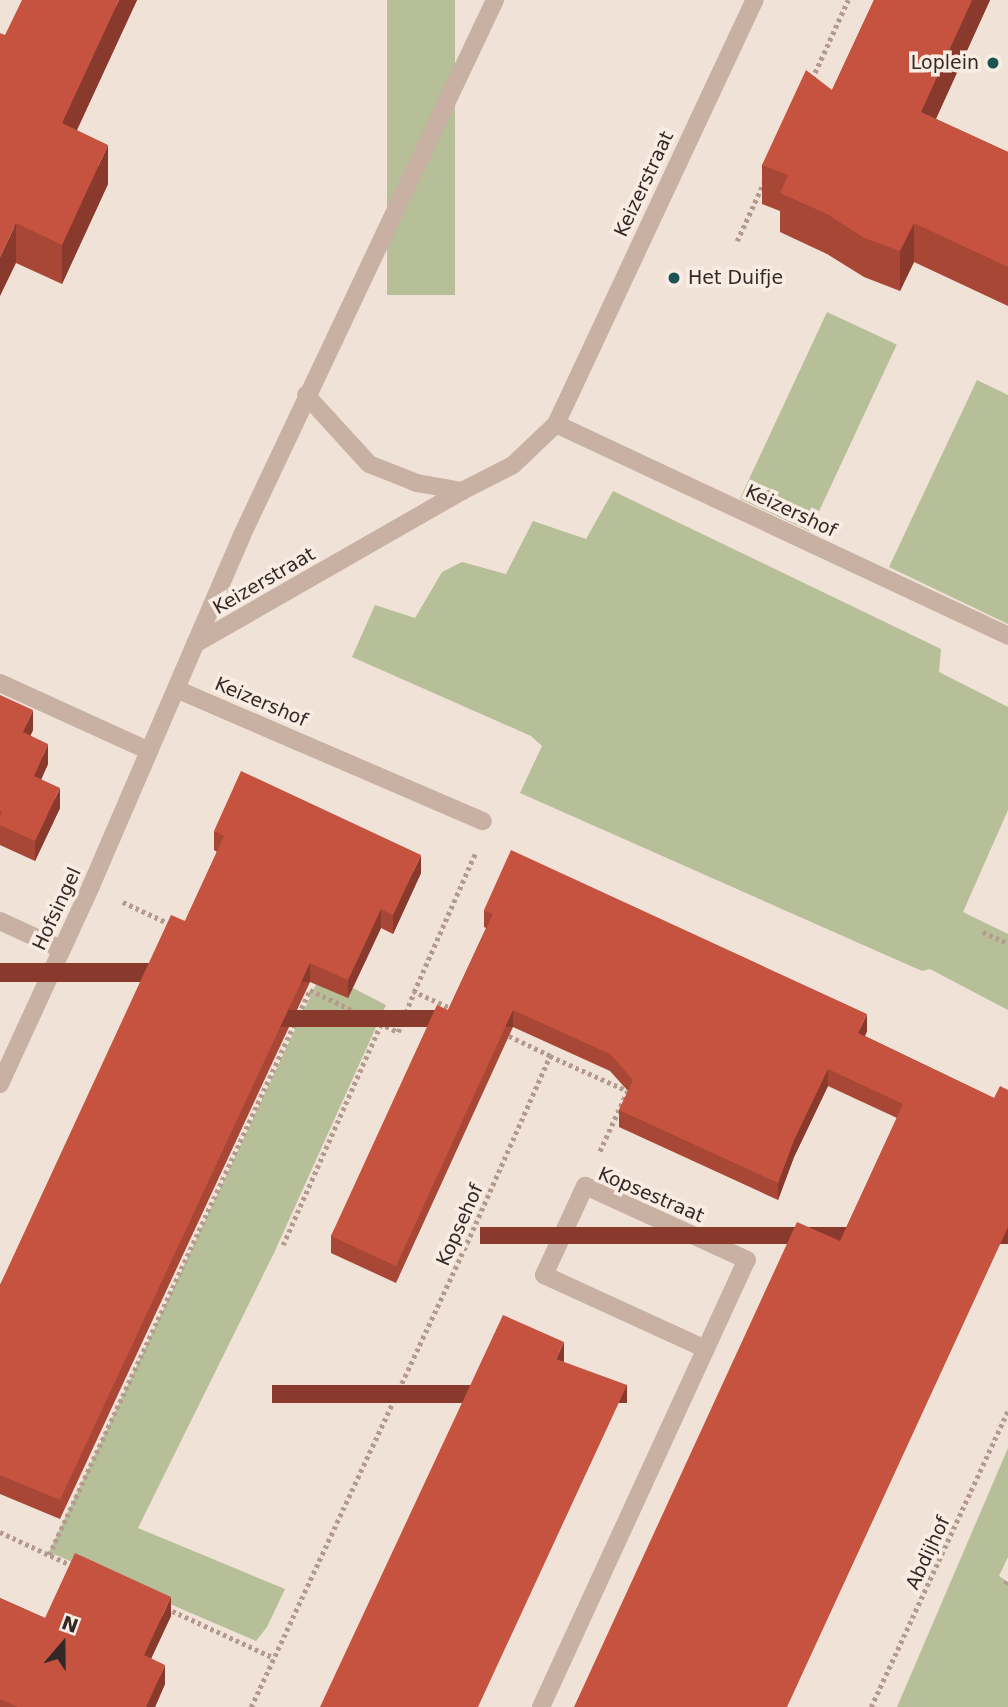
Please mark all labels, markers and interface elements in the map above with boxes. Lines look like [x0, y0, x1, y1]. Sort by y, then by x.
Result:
place label: Loplein [911, 52, 979, 74]
marker: Loplein [985, 55, 1001, 71]
street label: Keizerstraat [610, 128, 678, 240]
place label: Het Duifje [688, 267, 783, 289]
marker: Het Duifje [666, 270, 682, 286]
street label: Keizershof [742, 480, 840, 542]
street label: Keizerstraat [209, 543, 319, 619]
street label: Keizershof [211, 672, 311, 732]
street label: Hofsingel [28, 864, 86, 954]
street label: Kopsestraat [595, 1162, 707, 1228]
street label: Kopsehof [432, 1181, 488, 1269]
street label: Abdijhof [901, 1513, 955, 1593]
north arrow [28, 1609, 98, 1679]
text: N [59, 1611, 81, 1637]

